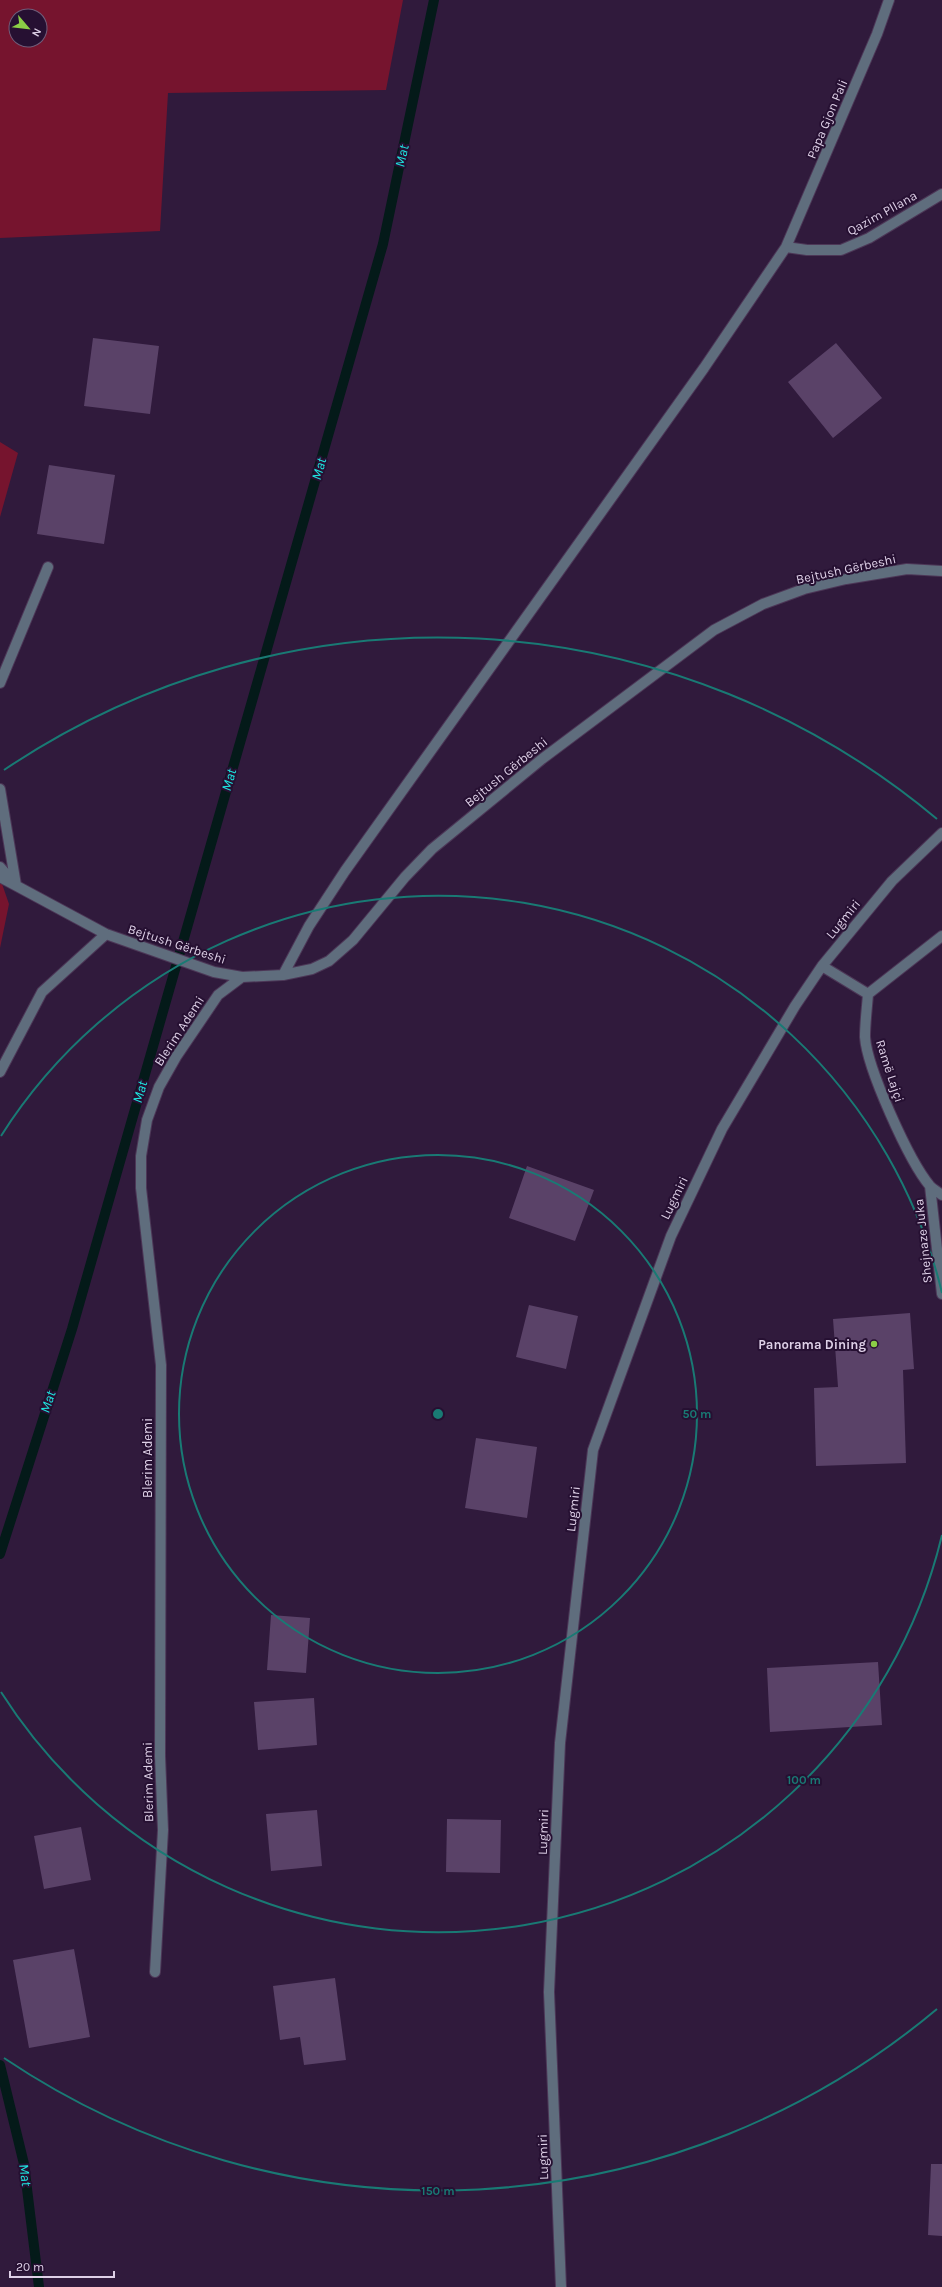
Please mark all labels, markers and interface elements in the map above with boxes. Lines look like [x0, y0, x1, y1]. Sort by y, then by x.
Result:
north arrow [8, 8, 48, 48]
text: N [29, 26, 44, 39]
street label: Papa Gjon Pali [804, 77, 850, 161]
water label: Mat [391, 143, 413, 169]
street label: Qazim Pllana [844, 188, 920, 238]
water label: Mat [308, 456, 330, 482]
street label: Bejtush Gërbeshi [795, 551, 897, 587]
street label: Bejtush Gërbeshi [462, 734, 550, 810]
water label: Mat [218, 767, 240, 793]
street label: Lugmiri [823, 896, 863, 942]
street label: Bejtush Gërbeshi [126, 921, 228, 967]
street label: Blerim Ademi [151, 993, 207, 1069]
street label: Ramë Lajçi [873, 1038, 907, 1104]
water label: Mat [129, 1079, 151, 1105]
street label: Lugmiri [657, 1174, 691, 1222]
street label: Shejnaze Juka [911, 1198, 935, 1284]
place label: Panorama Dining [758, 1337, 866, 1352]
marker: Panorama Dining [869, 1339, 879, 1349]
water label: Mat [36, 1388, 60, 1415]
centre of rings [431, 1407, 445, 1421]
text: 50 m [683, 1407, 712, 1421]
street label: Blerim Ademi [140, 1418, 155, 1498]
street label: Lugmiri [563, 1485, 583, 1533]
street label: Blerim Ademi [140, 1742, 156, 1822]
text: 100 m [787, 1773, 821, 1787]
street label: Lugmiri [535, 1809, 551, 1855]
street label: Lugmiri [535, 2134, 551, 2180]
water label: Mat [15, 2163, 35, 2188]
text: 150 m [421, 2184, 455, 2198]
scale bar [10, 2253, 114, 2279]
text: 20 m [16, 2260, 44, 2274]

